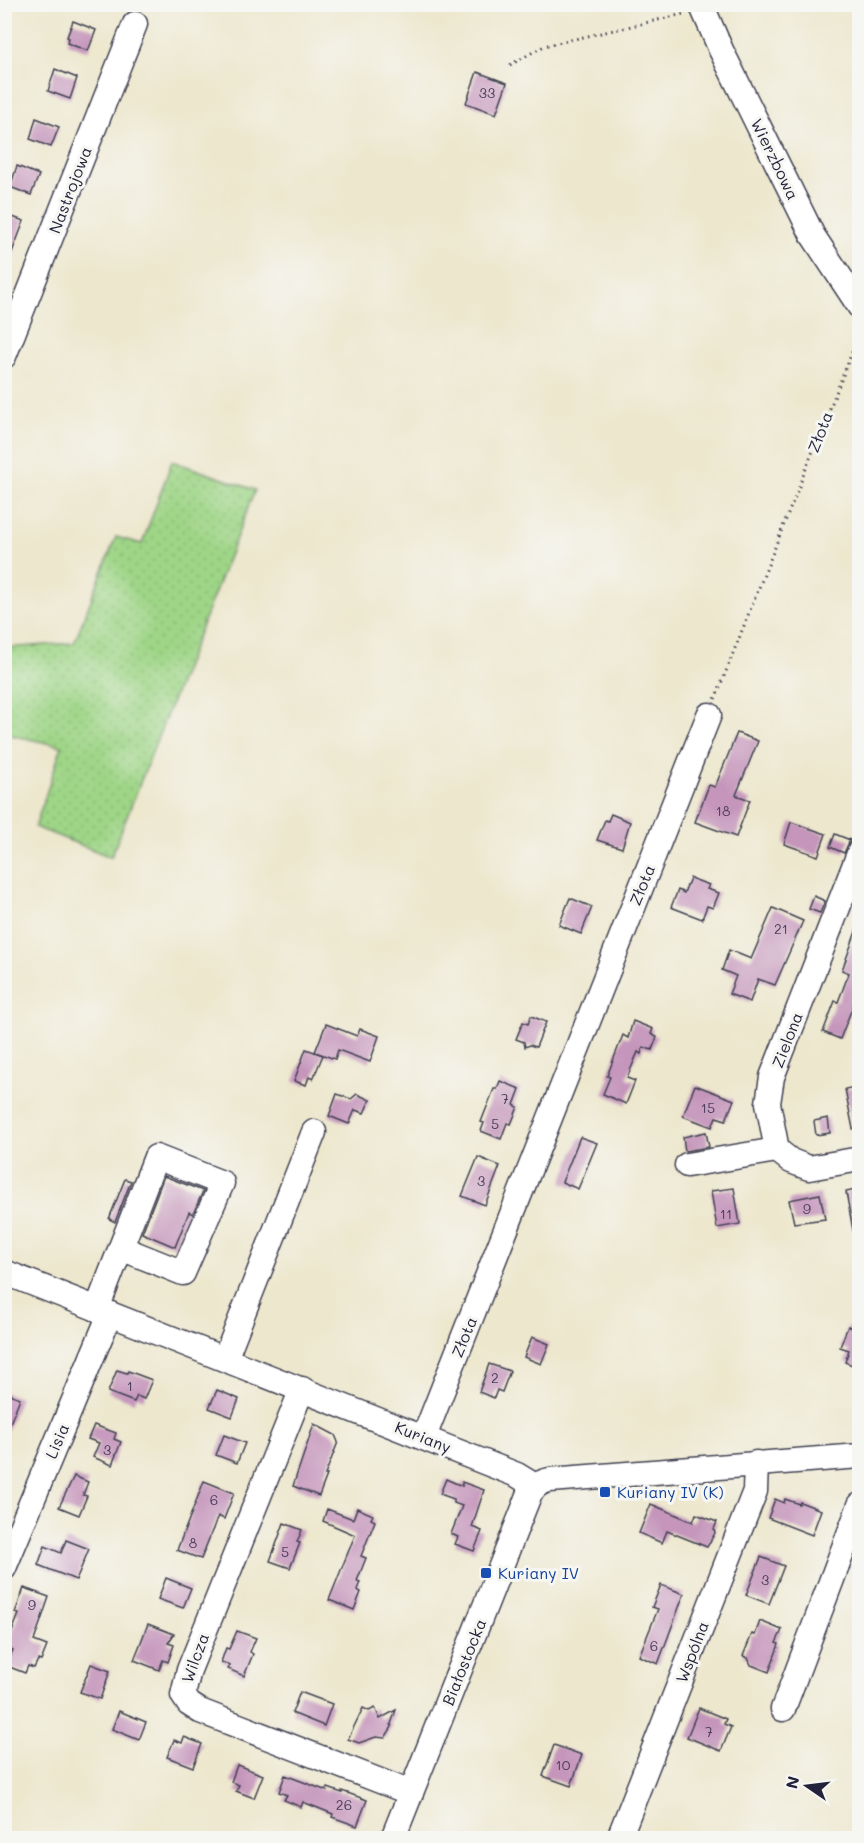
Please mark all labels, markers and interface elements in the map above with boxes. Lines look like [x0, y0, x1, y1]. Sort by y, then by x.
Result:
house number: 33 [479, 83, 495, 102]
street label: Wierzbowa [747, 115, 804, 203]
street label: Nastrojowa [43, 143, 96, 236]
street label: Złota [802, 408, 837, 455]
house number: 18 [716, 801, 730, 820]
street label: Złota [624, 861, 659, 908]
house number: 21 [774, 919, 788, 938]
street label: Zielona [766, 1009, 807, 1071]
house number: 7 [501, 1089, 509, 1108]
house number: 15 [701, 1098, 715, 1117]
house number: 5 [491, 1114, 499, 1133]
house number: 3 [477, 1171, 485, 1190]
house number: 9 [803, 1199, 811, 1218]
house number: 11 [720, 1204, 732, 1223]
street label: Złota [446, 1313, 481, 1360]
house number: 2 [491, 1368, 499, 1387]
house number: 1 [127, 1376, 133, 1395]
street label: Kuriany [392, 1416, 454, 1457]
street label: Lisia [40, 1420, 73, 1461]
house number: 3 [103, 1440, 111, 1459]
place label: Kuriany IV (K) [617, 1481, 724, 1502]
marker: Kuriany IV (K) [598, 1485, 612, 1499]
house number: 6 [210, 1490, 218, 1509]
house number: 8 [189, 1533, 197, 1552]
house number: 5 [281, 1542, 289, 1561]
place label: Kuriany IV [498, 1562, 579, 1583]
marker: Kuriany IV [479, 1566, 493, 1580]
house number: 3 [761, 1570, 769, 1589]
house number: 9 [28, 1595, 36, 1614]
street label: Białostocka [437, 1615, 490, 1708]
street label: Wspólna [670, 1618, 713, 1685]
street label: Wilcza [176, 1630, 213, 1685]
house number: 6 [650, 1636, 658, 1655]
house number: 7 [705, 1722, 713, 1741]
house number: 10 [556, 1755, 571, 1774]
north arrow [777, 1756, 837, 1816]
text: N [780, 1774, 804, 1791]
house number: 26 [336, 1795, 352, 1814]

